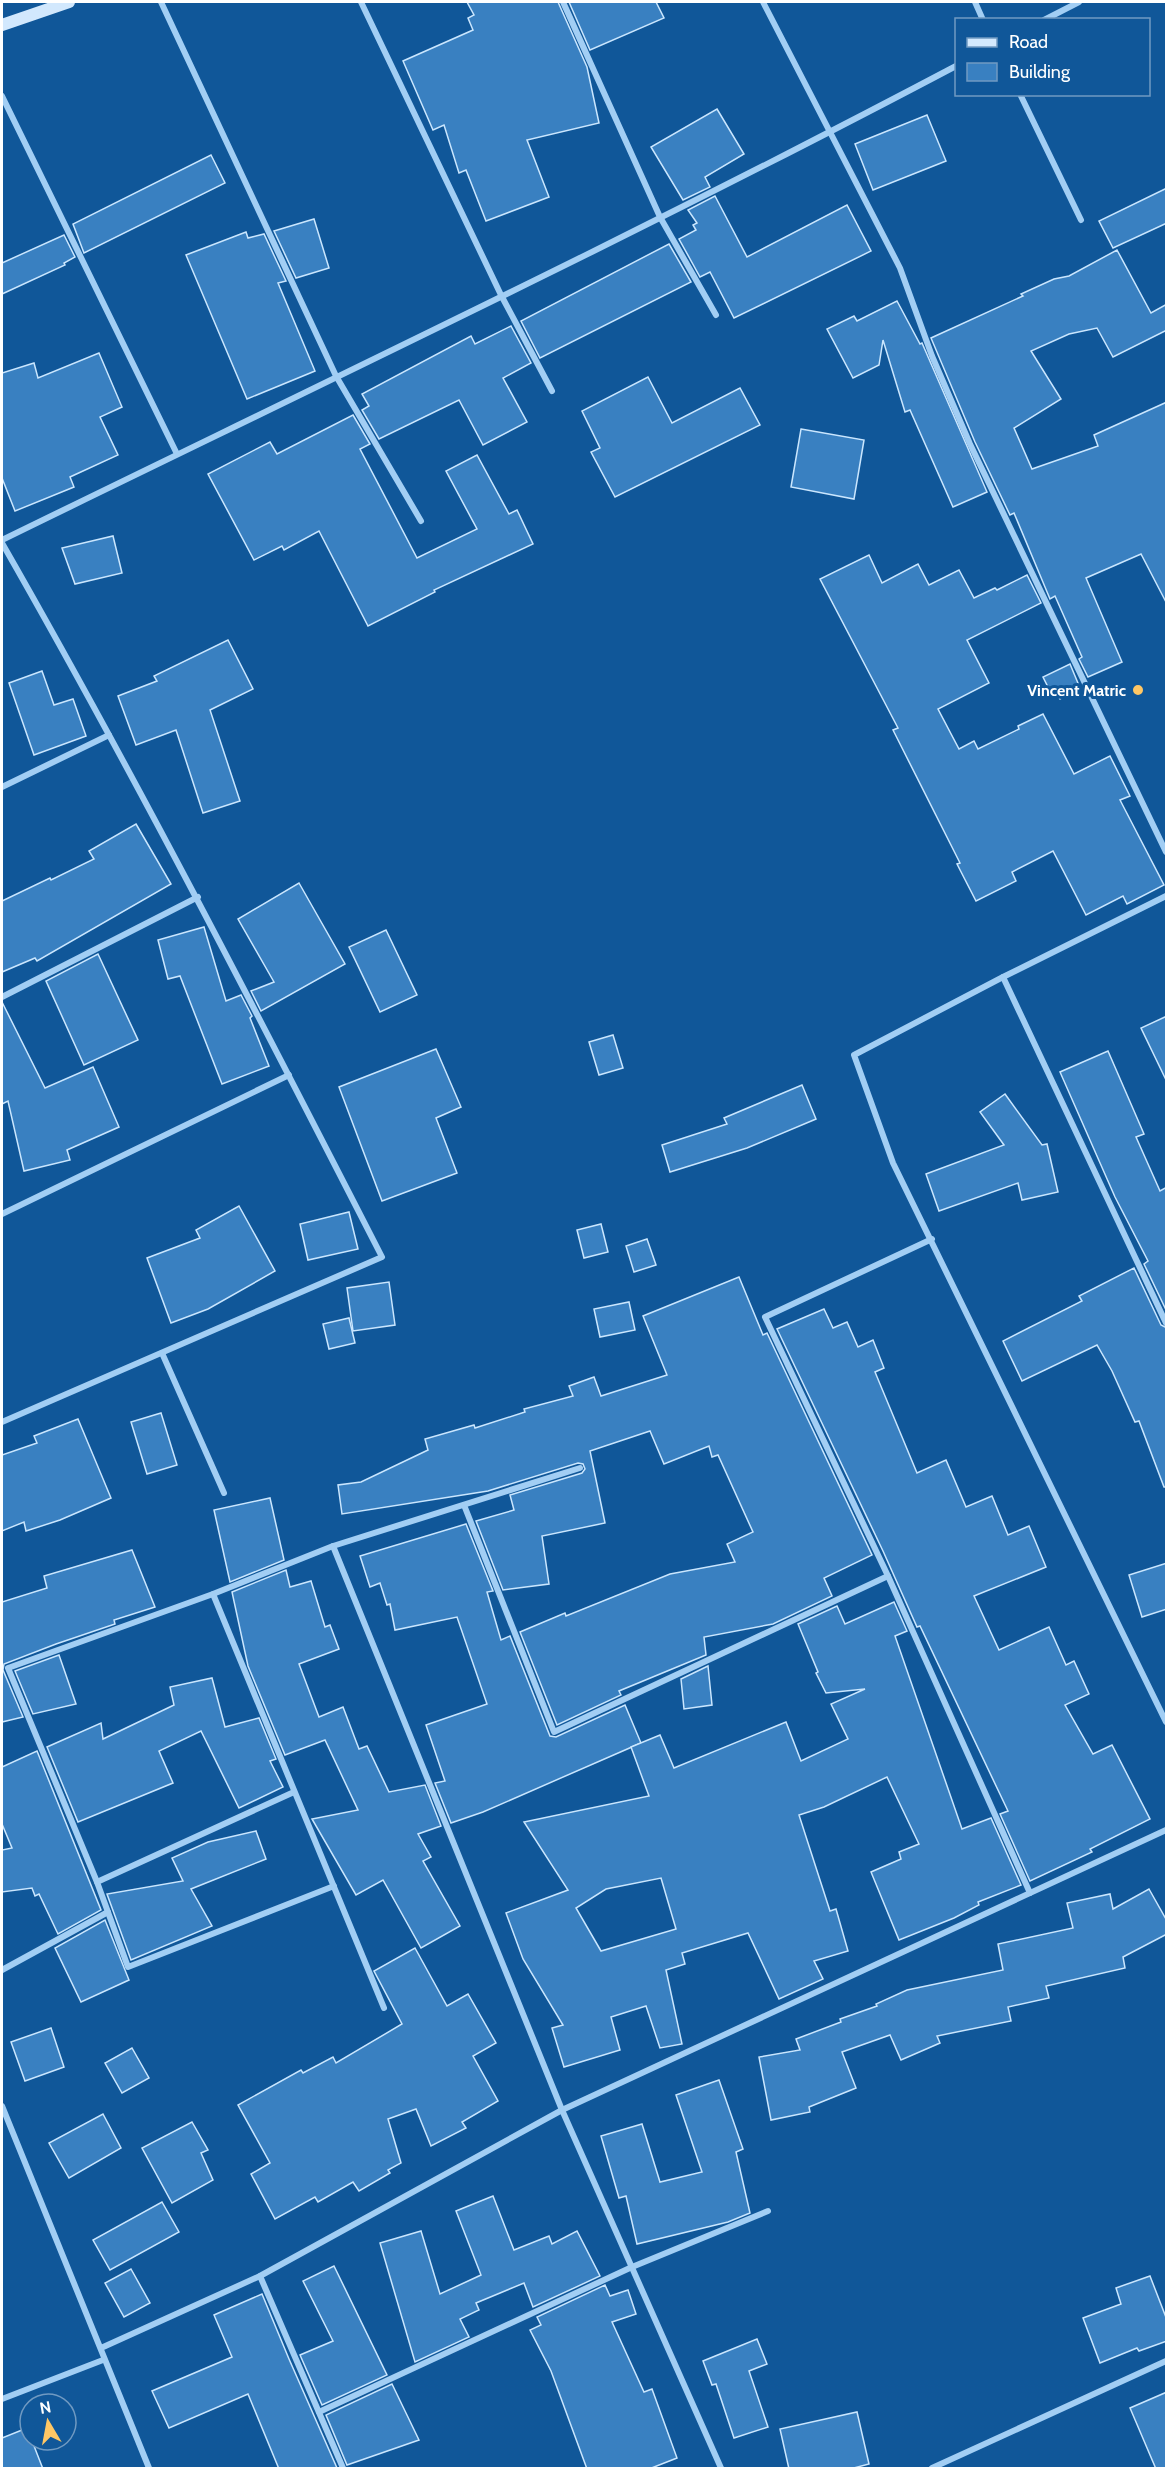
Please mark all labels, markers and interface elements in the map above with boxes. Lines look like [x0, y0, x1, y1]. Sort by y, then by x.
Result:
legend [955, 18, 1150, 96]
text: Road [1009, 31, 1048, 53]
text: Building [1009, 61, 1071, 83]
place label: Vincent Matric [1027, 681, 1126, 700]
marker: Vincent Matric [1131, 683, 1145, 697]
north arrow [18, 2392, 78, 2452]
text: N [38, 2397, 53, 2418]

